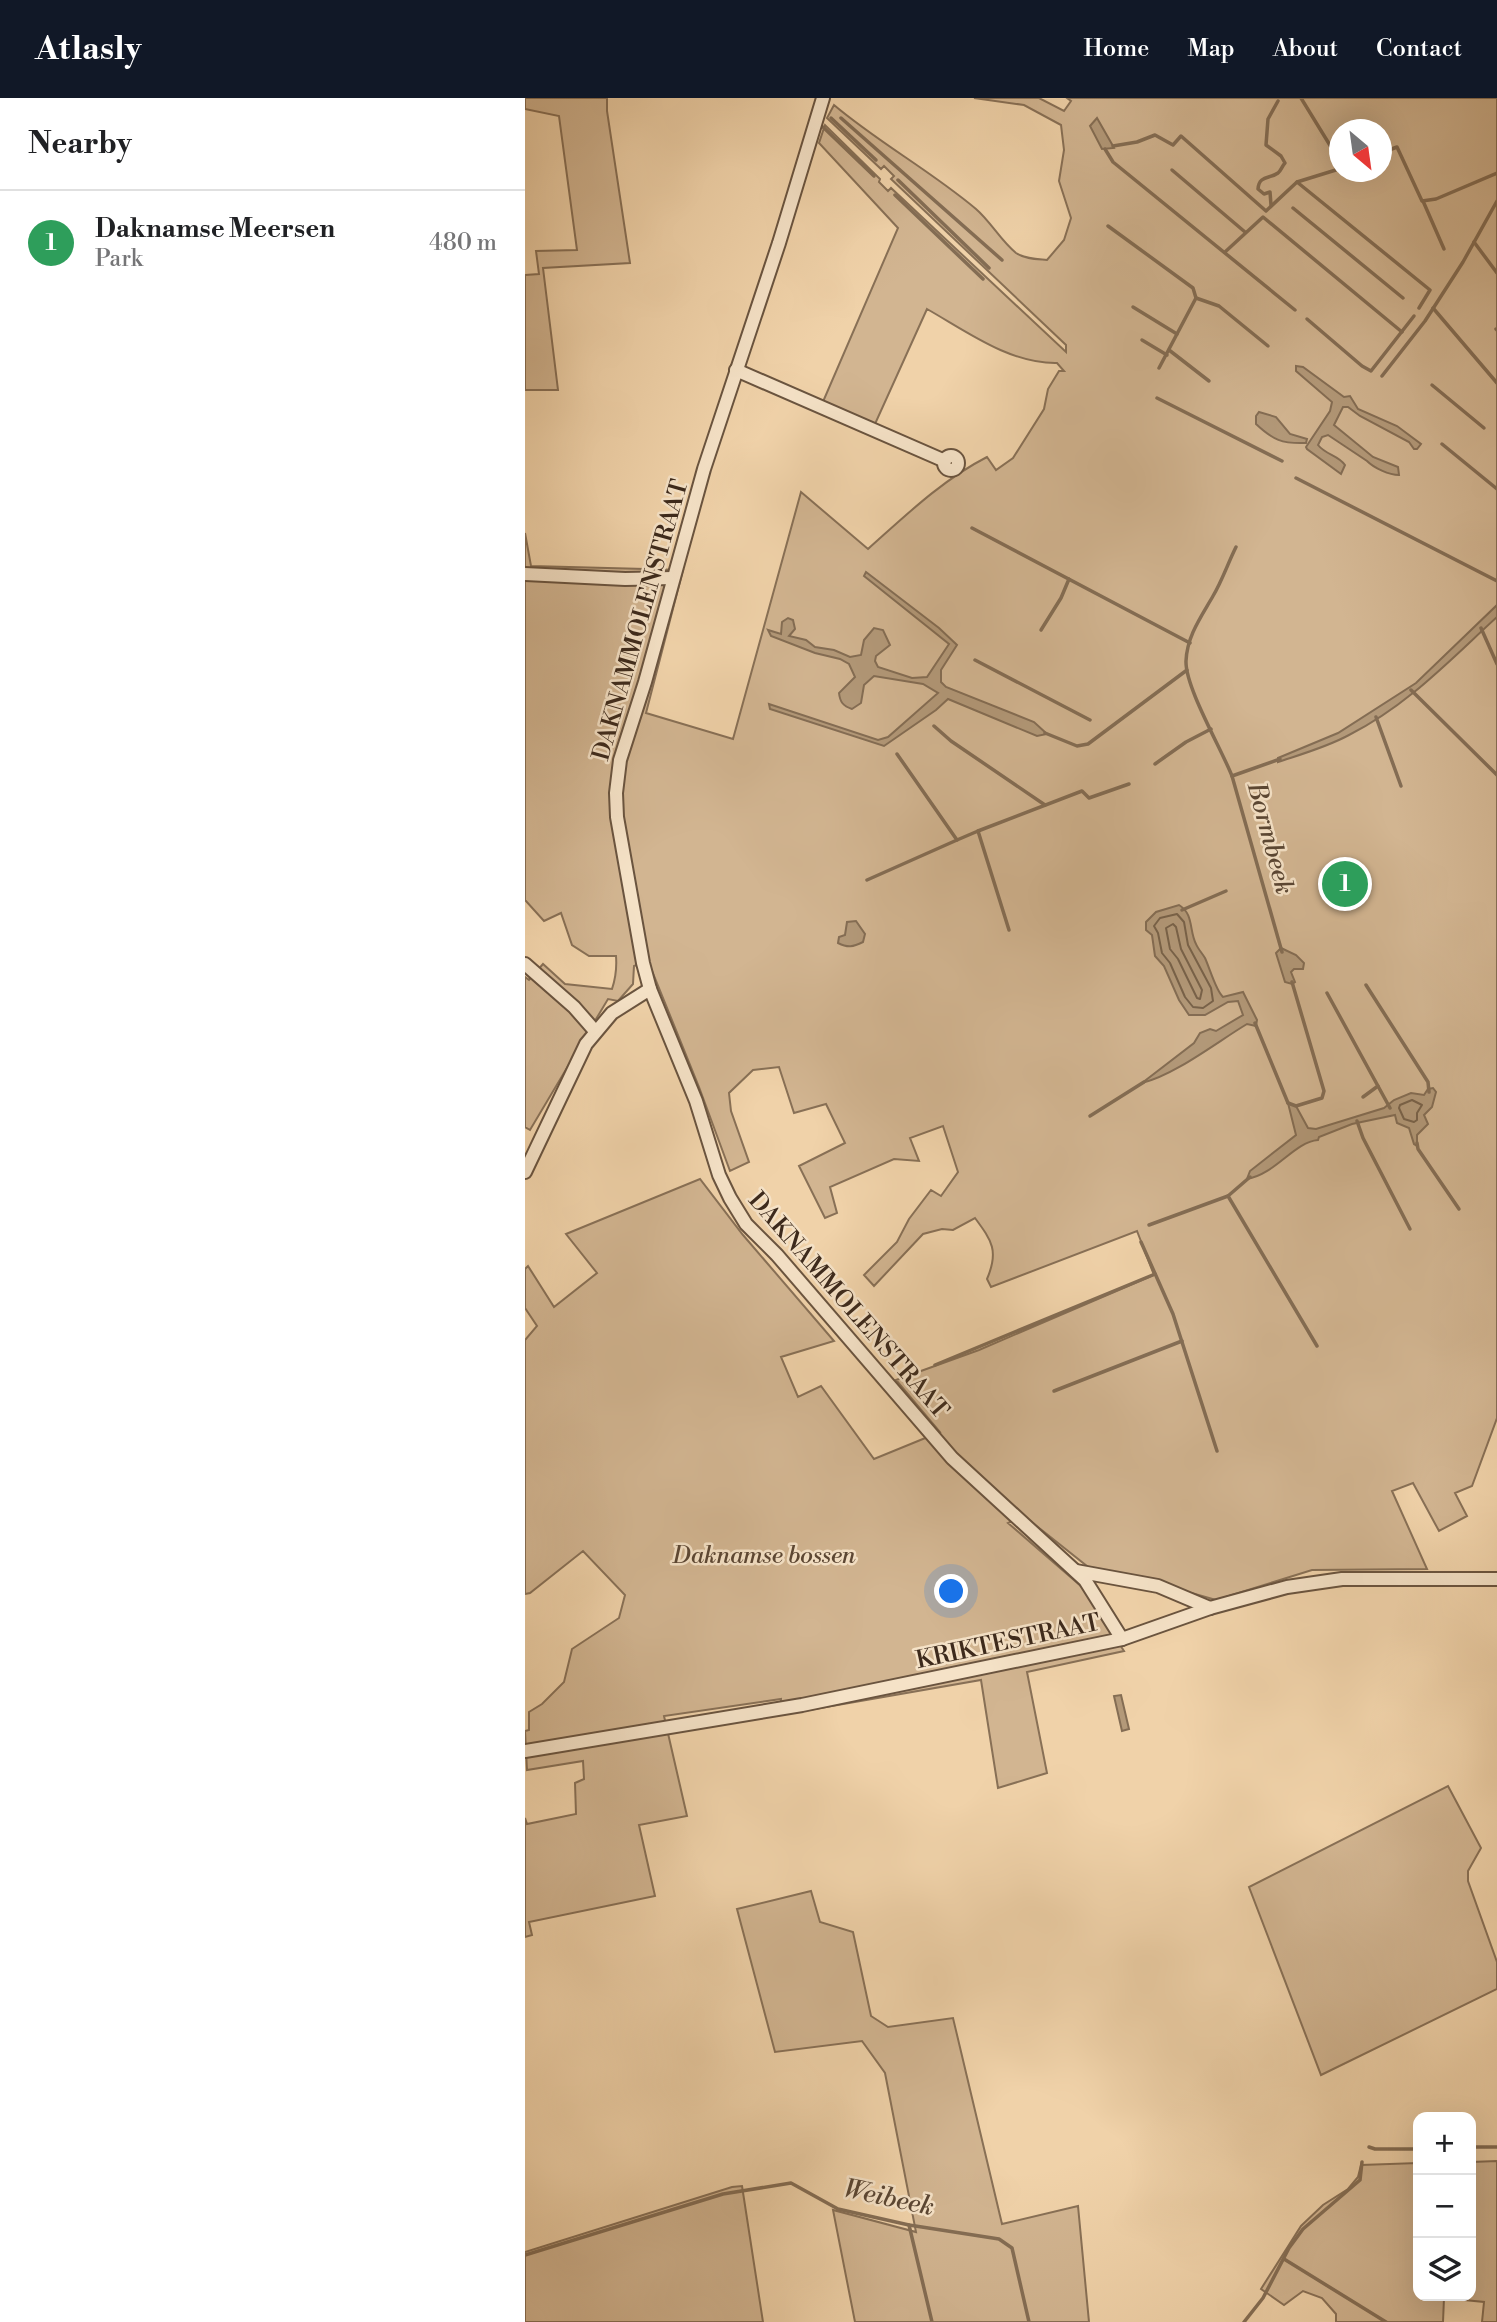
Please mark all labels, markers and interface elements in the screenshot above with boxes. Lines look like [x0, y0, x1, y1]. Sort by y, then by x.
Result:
text: Atlasly [35, 29, 141, 70]
text: Home [1084, 34, 1149, 64]
text: Map [1187, 34, 1235, 64]
text: About [1273, 34, 1338, 64]
text: Contact [1376, 34, 1462, 64]
north arrow [1329, 119, 1392, 182]
text: Nearby [28, 125, 132, 163]
text: Daknamse Meersen [95, 213, 335, 245]
text: 1 [45, 229, 57, 257]
text: 480 m [429, 229, 497, 257]
text: Park [95, 245, 143, 273]
street label: DAKNAMMOLENSTRAAT [586, 476, 696, 764]
water label: Bormbeek [1239, 778, 1300, 898]
pin: 1 [1322, 858, 1368, 910]
street label: DAKNAMMOLENSTRAAT [741, 1186, 955, 1425]
park label: Daknamse bossen [671, 1541, 856, 1571]
your location [934, 1574, 968, 1608]
street label: KRIKTESTRAAT [913, 1608, 1103, 1676]
map controls [1413, 2112, 1476, 2301]
button: + [1413, 2112, 1476, 2175]
water label: Weibeek [841, 2173, 937, 2223]
button: − [1413, 2175, 1476, 2238]
button: layers [1413, 2238, 1476, 2301]

